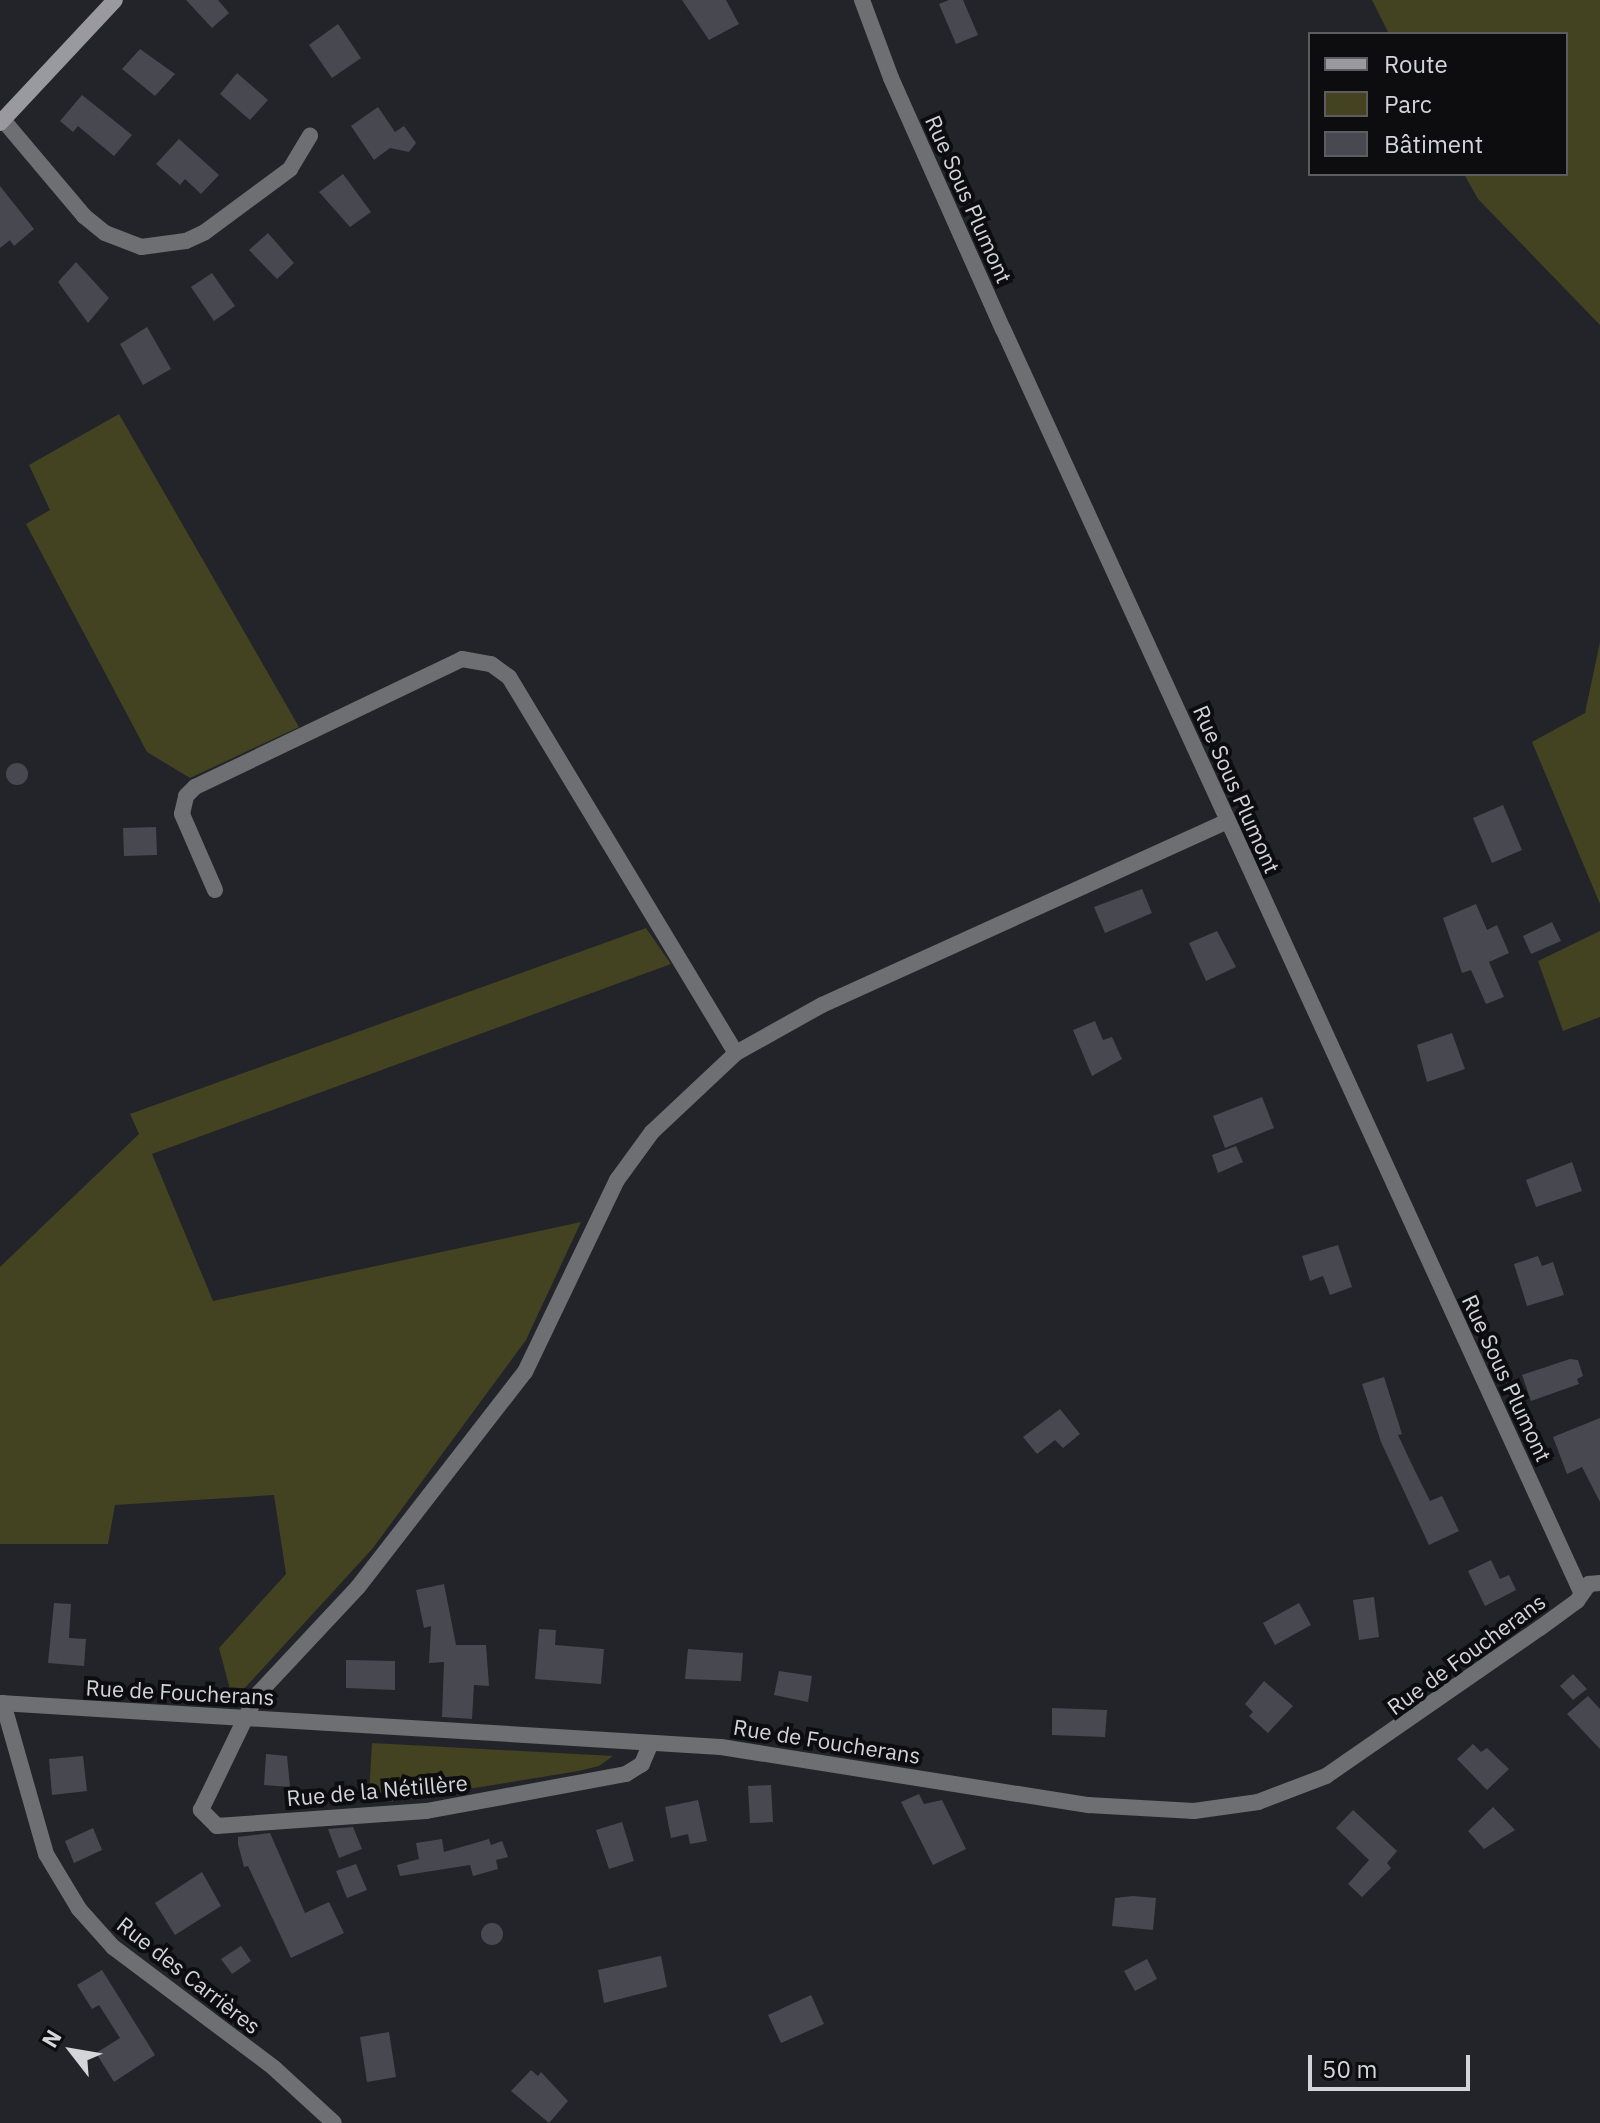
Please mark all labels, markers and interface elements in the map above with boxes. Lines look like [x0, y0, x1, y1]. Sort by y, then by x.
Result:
legend [1308, 32, 1568, 176]
text: Route [1384, 48, 1448, 80]
text: Parc [1384, 88, 1432, 120]
street label: Rue Sous Plumont [920, 111, 1018, 287]
text: Bâtiment [1384, 128, 1483, 160]
street label: Rue Sous Plumont [1188, 701, 1286, 877]
street label: Rue Sous Plumont [1457, 1290, 1557, 1466]
street label: Rue de Foucherans [1382, 1588, 1550, 1720]
street label: Rue de Foucherans [85, 1674, 275, 1710]
street label: Rue de Foucherans [732, 1713, 922, 1769]
street label: Rue de la Nétillère [285, 1769, 469, 1811]
street label: Rue des Carrières [112, 1911, 266, 2039]
north arrow [32, 2011, 112, 2091]
text: N [34, 2024, 68, 2053]
scale bar [1312, 2039, 1474, 2089]
text: 50 m [1322, 2053, 1377, 2085]

